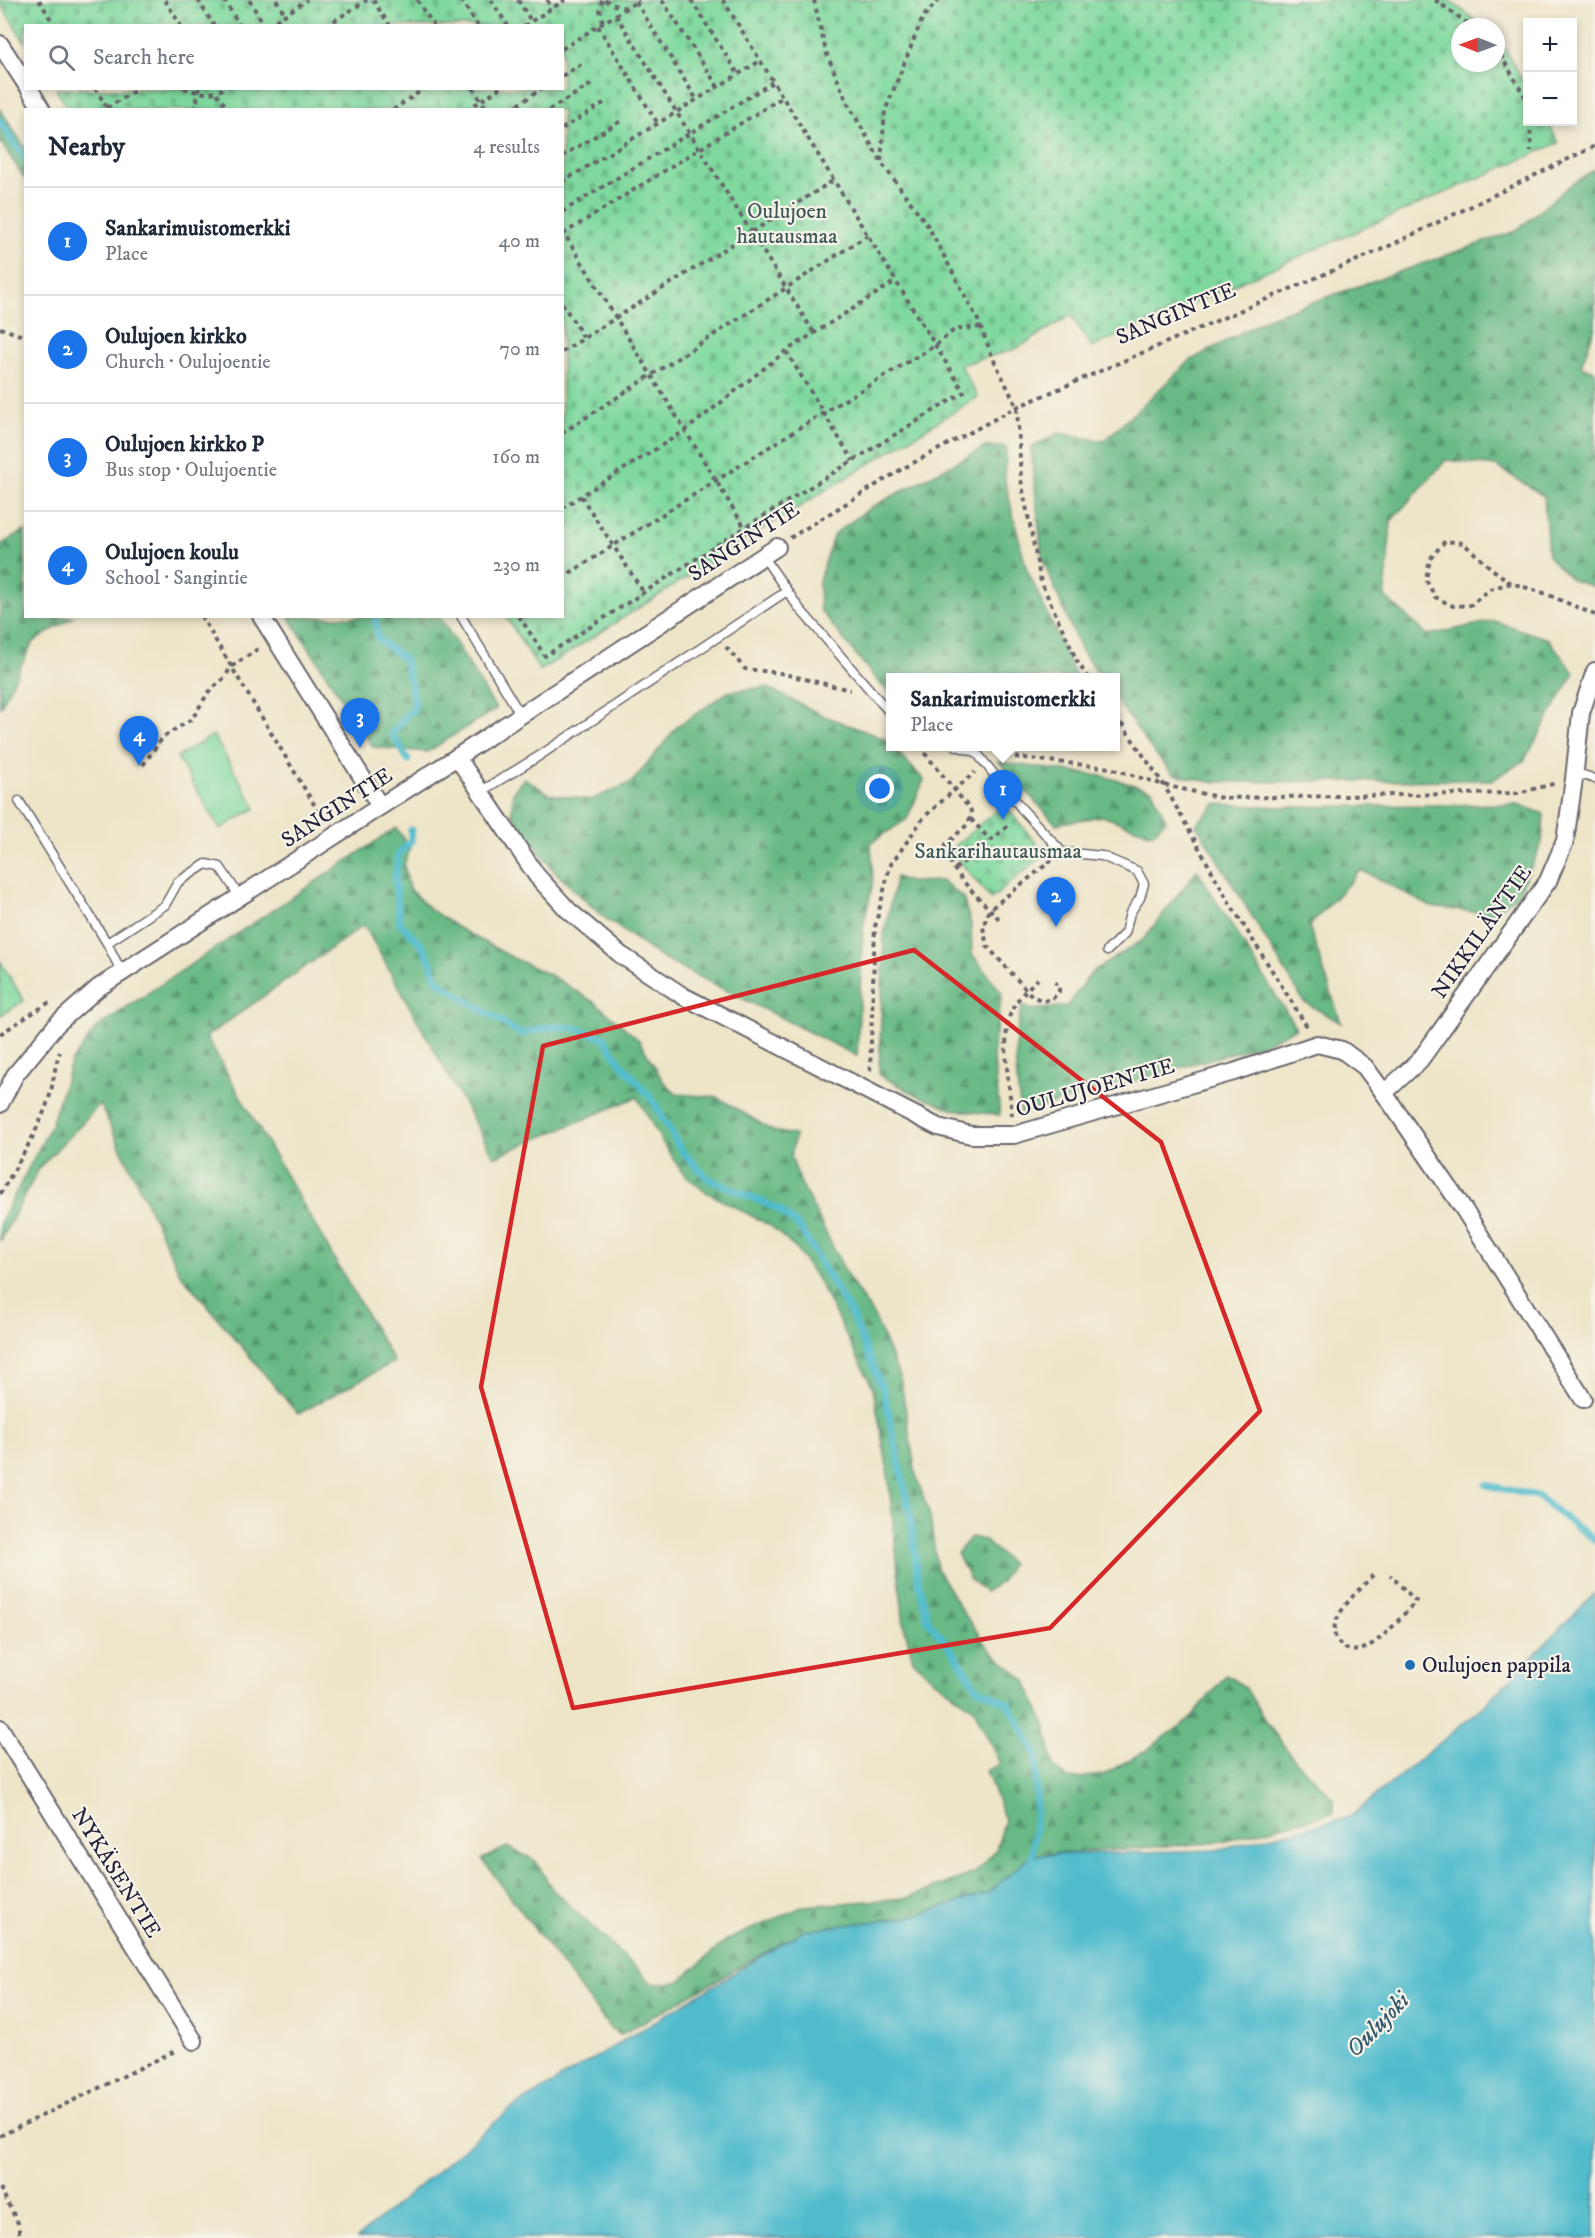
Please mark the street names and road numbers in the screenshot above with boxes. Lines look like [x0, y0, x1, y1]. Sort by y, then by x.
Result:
street label: SANGINTIE [1112, 277, 1240, 351]
street label: SANGINTIE [683, 496, 805, 588]
street label: SANGINTIE [276, 762, 398, 854]
street label: NIKKILÄNTIE [1426, 860, 1538, 1004]
street label: OULUJOENTIE [1012, 1052, 1178, 1124]
street label: NYKÄSENTIE [65, 1803, 167, 1943]

